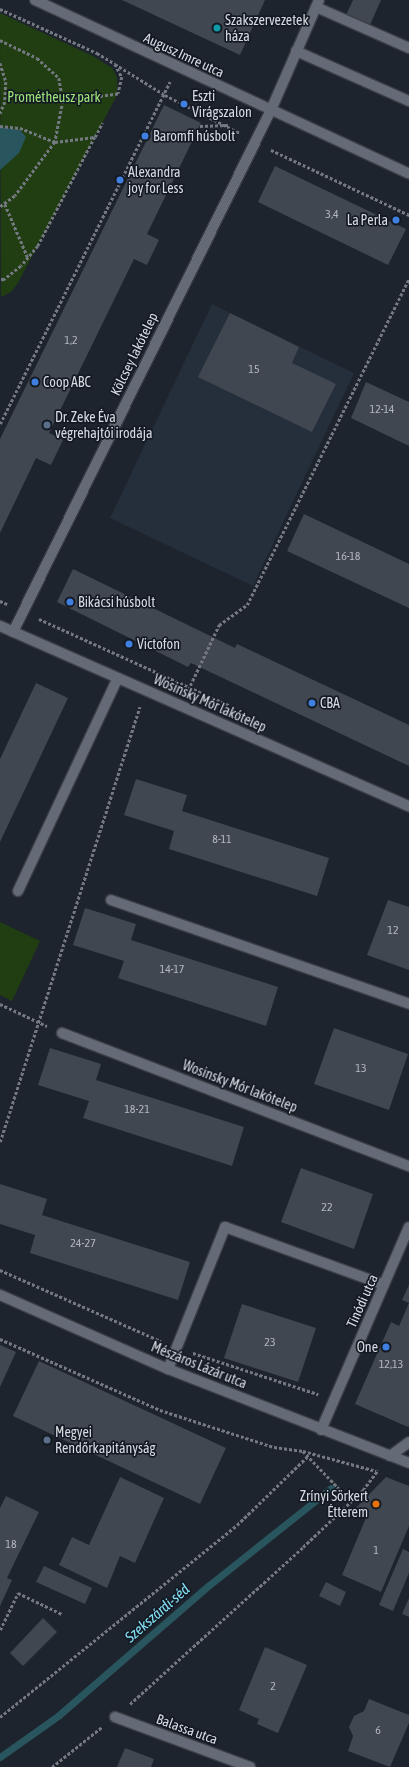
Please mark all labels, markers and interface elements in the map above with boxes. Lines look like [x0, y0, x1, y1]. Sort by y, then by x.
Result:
place label: Szakszervezetek háza [225, 12, 309, 44]
marker: Szakszervezetek háza [212, 23, 222, 33]
street label: Augusz Imre utca [141, 29, 227, 81]
place label: Eszti Virágszalon [192, 88, 252, 120]
park label: Prométheusz park [7, 89, 101, 105]
marker: Eszti Virágszalon [179, 99, 189, 109]
place label: Baromfi húsbolt [153, 128, 235, 144]
marker: Baromfi húsbolt [140, 131, 150, 141]
place label: Alexandra joy for Less [128, 164, 183, 196]
marker: Alexandra joy for Less [115, 175, 125, 185]
house number: 3,4 [325, 208, 339, 222]
place label: La Perla [347, 212, 388, 228]
marker: La Perla [391, 215, 401, 225]
street label: Kölcsey lakótelep [107, 310, 161, 398]
house number: 1,2 [64, 334, 78, 348]
house number: 15 [248, 363, 260, 377]
place label: Coop ABC [43, 374, 91, 390]
marker: Coop ABC [30, 377, 40, 387]
house number: 12-14 [370, 403, 394, 417]
place label: Dr. Zeke Éva végrehajtói irodája [55, 409, 152, 442]
marker: Dr. Zeke Éva végrehajtói irodája [42, 420, 52, 430]
house number: 16-18 [336, 550, 360, 564]
place label: Bikácsi húsbolt [78, 594, 155, 610]
marker: Bikácsi húsbolt [65, 597, 75, 607]
place label: Victofon [137, 636, 180, 652]
marker: Victofon [124, 639, 134, 649]
street label: Wosinsky Mór lakótelep [151, 671, 269, 735]
place label: CBA [320, 695, 340, 711]
marker: CBA [307, 698, 317, 708]
house number: 8-11 [212, 833, 232, 847]
house number: 12 [387, 924, 399, 938]
house number: 14-17 [160, 963, 184, 977]
street label: Wosinsky Mór lakótelep [180, 1056, 300, 1116]
house number: 13 [355, 1062, 367, 1076]
house number: 18-21 [124, 1103, 150, 1117]
house number: 22 [321, 1201, 333, 1215]
house number: 24-27 [70, 1237, 96, 1251]
street label: Tinódi utca [343, 1272, 381, 1330]
house number: 23 [264, 1336, 276, 1350]
street label: Mészáros Lázár utca [149, 1338, 249, 1392]
place label: One [357, 1339, 378, 1355]
marker: One [381, 1342, 391, 1352]
house number: 12,13 [379, 1358, 403, 1372]
place label: Megyei Rendőrkapitányság [55, 1424, 156, 1456]
marker: Megyei Rendőrkapitányság [42, 1435, 52, 1445]
place label: Zrínyi Sörkert Étterem [300, 1488, 368, 1520]
marker: Zrínyi Sörkert Étterem [371, 1499, 381, 1509]
house number: 18 [5, 1538, 17, 1552]
house number: 1 [373, 1544, 379, 1558]
water label: Szekszárdi-séd [121, 1580, 193, 1646]
house number: 2 [270, 1680, 276, 1694]
street label: Balassa utca [154, 1710, 220, 1748]
house number: 6 [375, 1724, 381, 1738]

